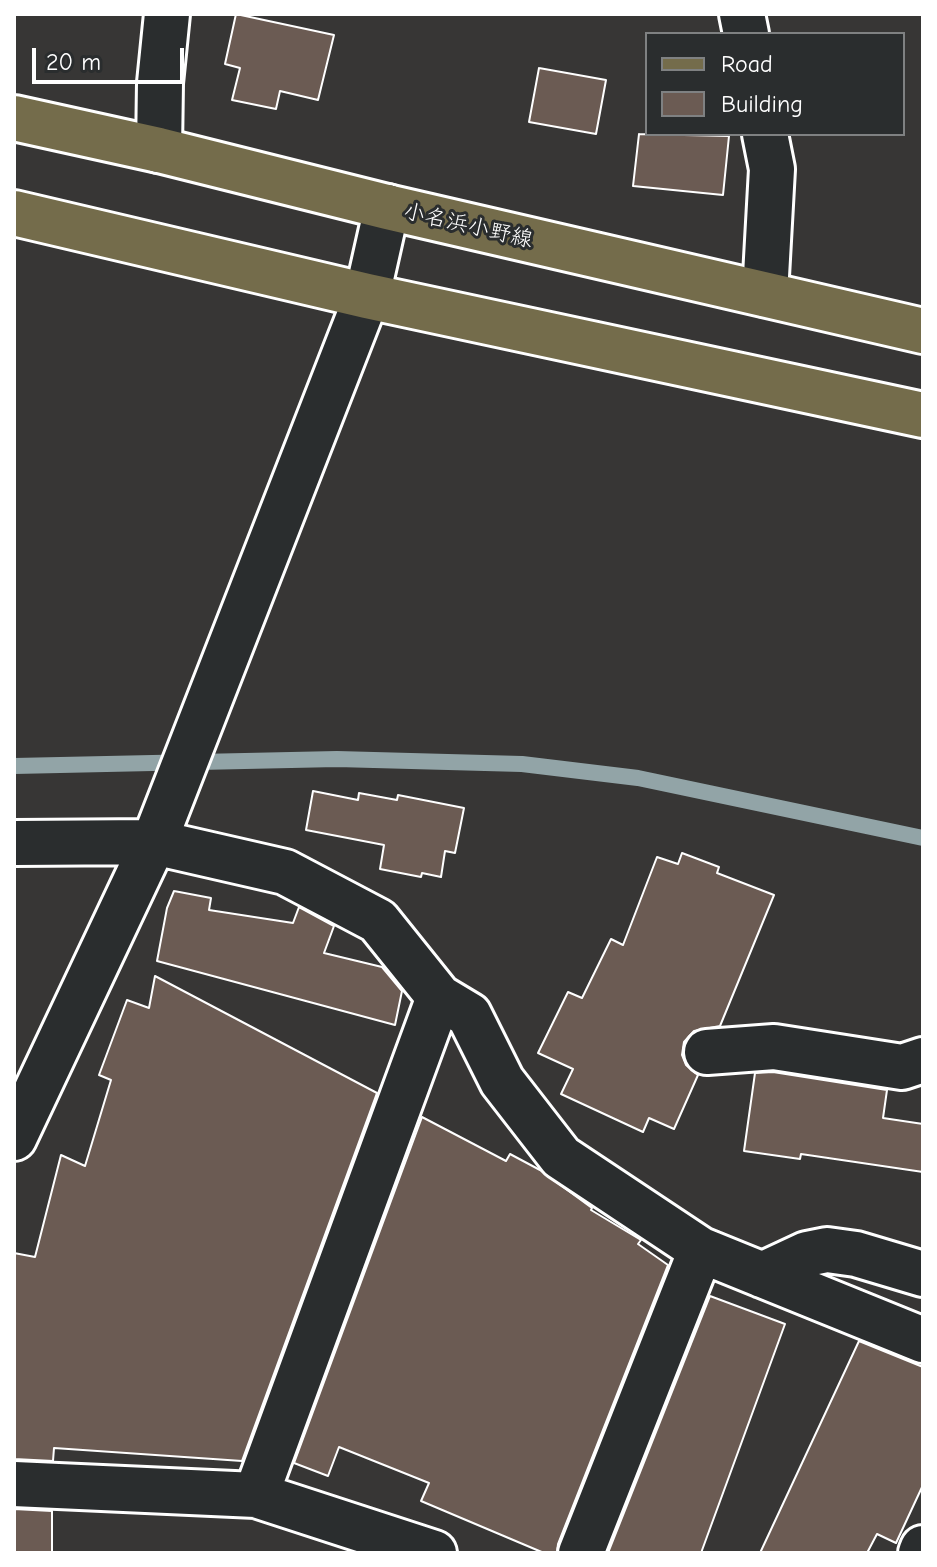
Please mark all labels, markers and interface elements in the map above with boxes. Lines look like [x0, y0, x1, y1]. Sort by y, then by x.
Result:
scale bar [36, 32, 188, 82]
legend [645, 32, 905, 136]
text: 20 m [46, 48, 101, 76]
text: Road [721, 50, 773, 78]
text: Building [721, 90, 803, 118]
street label: 小名浜小野線 [401, 198, 535, 254]

